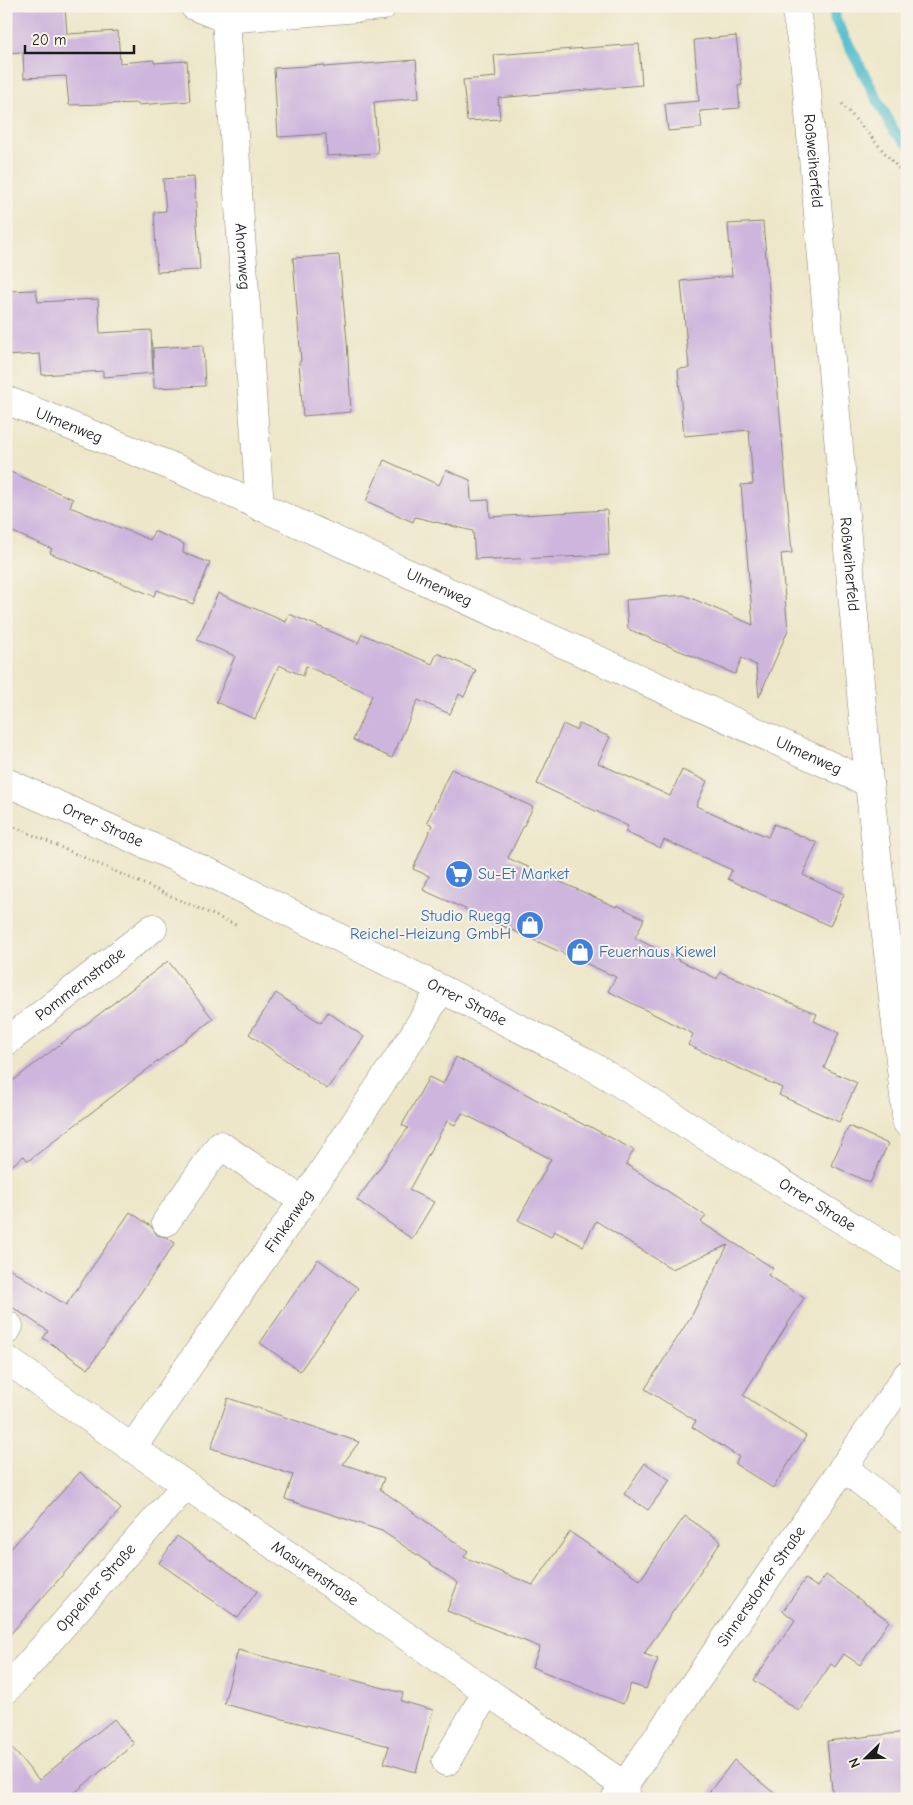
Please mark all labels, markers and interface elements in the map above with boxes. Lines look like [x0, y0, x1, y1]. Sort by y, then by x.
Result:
scale bar [25, 22, 134, 54]
text: 20 m [32, 31, 66, 49]
street label: Roßweiherfeld [800, 113, 826, 209]
street label: Ahornweg [231, 222, 254, 291]
street label: Ulmenweg [33, 404, 105, 447]
street label: Roßweiherfeld [836, 516, 863, 612]
street label: Ulmenweg [403, 565, 475, 610]
street label: Ulmenweg [773, 733, 844, 778]
street label: Orrer Straße [60, 799, 146, 851]
supermarket icon: Su-Et Market [444, 859, 474, 889]
place label: Su-Et Market [478, 865, 569, 883]
place label: Studio Ruegg Reichel-Heizung GmbH [350, 907, 511, 943]
shop icon: Studio Ruegg Reichel-Heizung GmbH [515, 910, 545, 940]
shop icon: Feuerhaus Kiewel [565, 937, 595, 967]
place label: Feuerhaus Kiewel [599, 943, 716, 961]
street label: Pommernstraße [32, 944, 129, 1025]
street label: Orrer Straße [424, 974, 510, 1030]
street label: Orrer Straße [776, 1174, 859, 1235]
street label: Finkenweg [261, 1186, 317, 1256]
street label: Sinnersdorfer Straße [713, 1523, 809, 1650]
street label: Masurenstraße [268, 1537, 362, 1610]
street label: Oppelner Straße [52, 1540, 139, 1636]
north arrow [840, 1732, 890, 1782]
text: N [845, 1755, 864, 1770]

